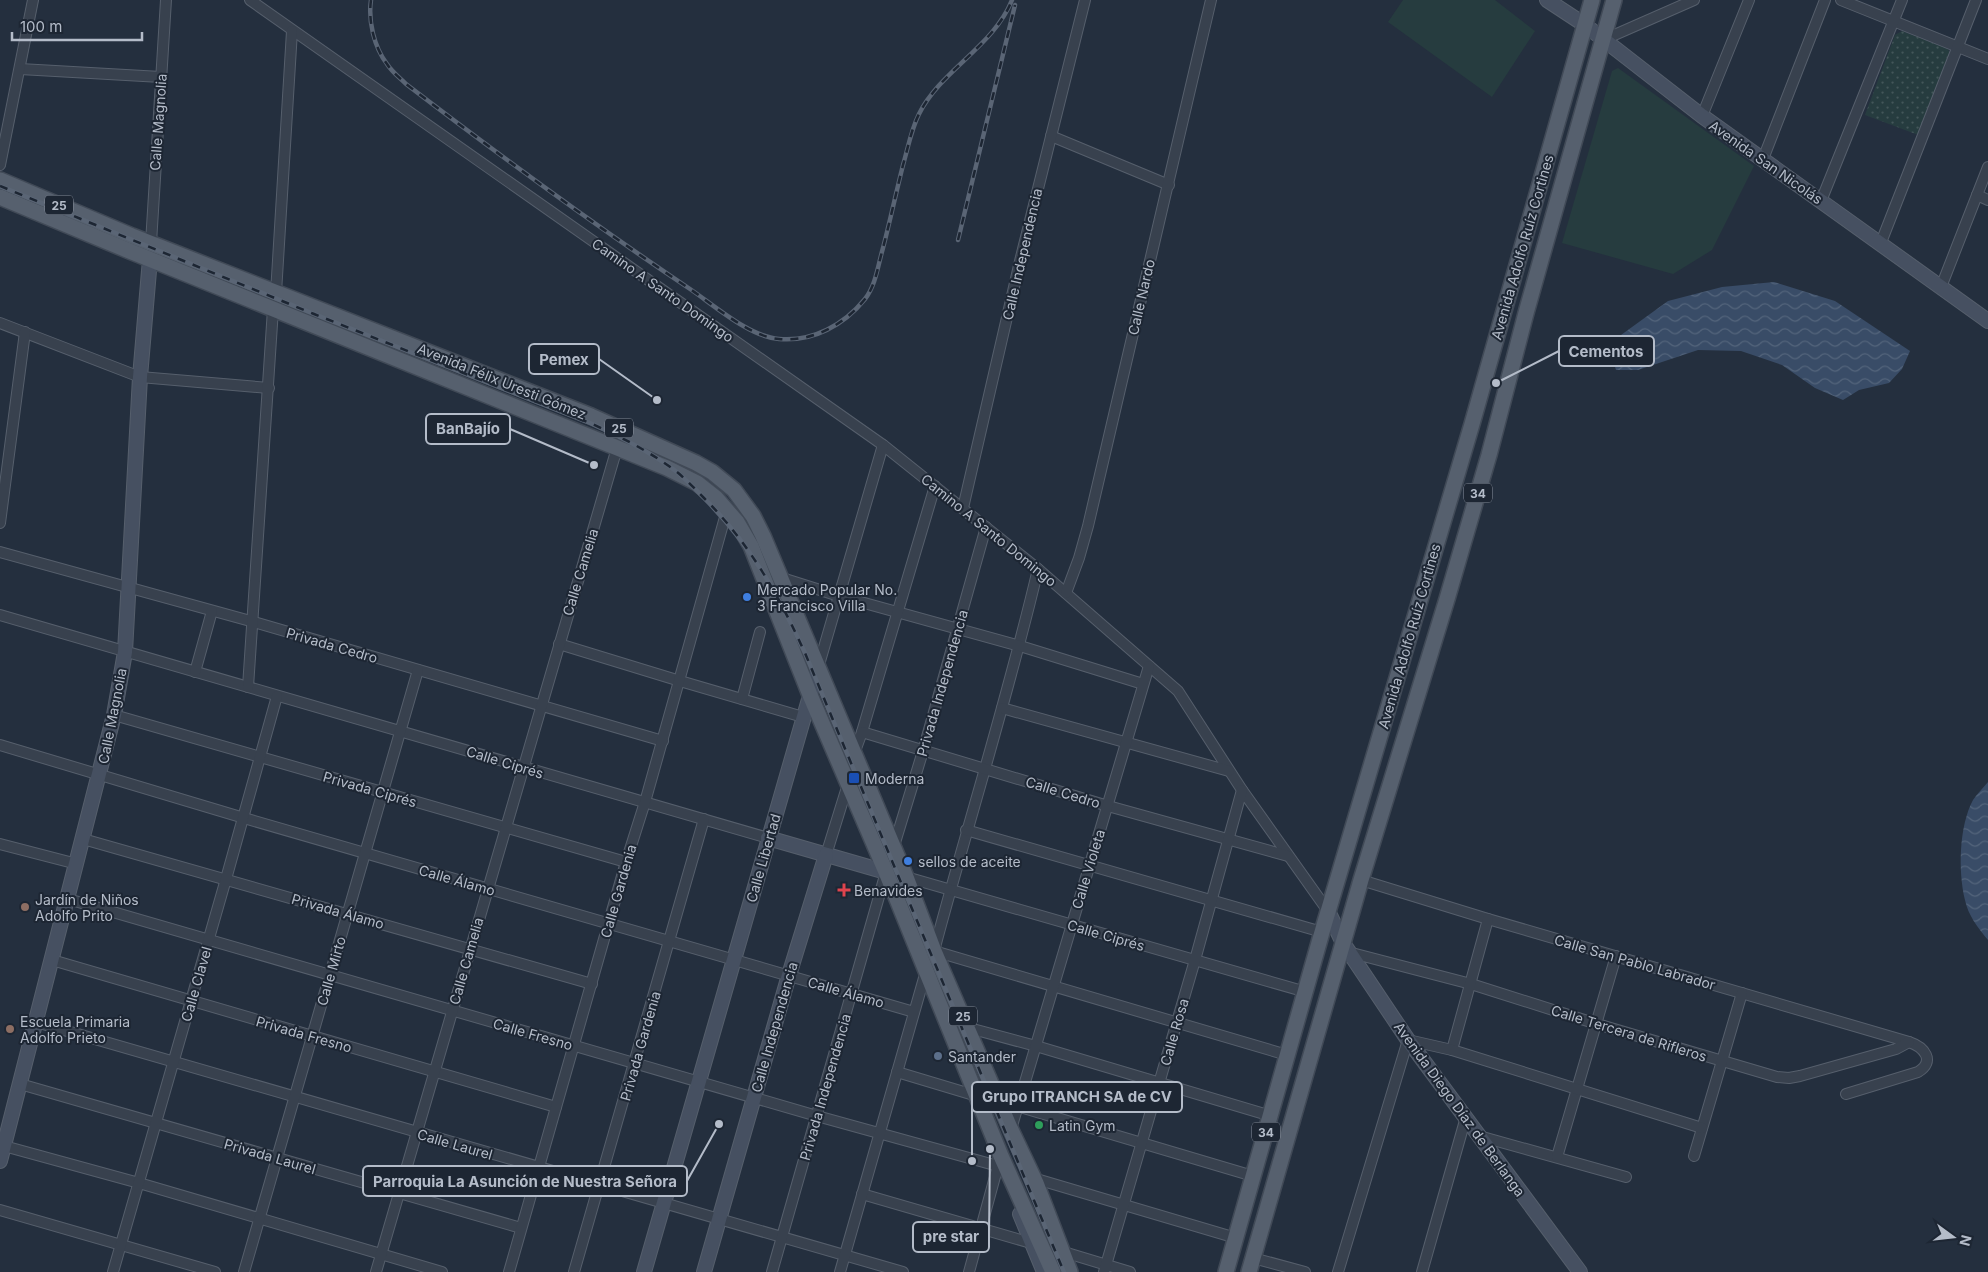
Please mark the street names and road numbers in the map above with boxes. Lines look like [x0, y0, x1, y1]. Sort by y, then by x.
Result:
street label: Calle Magnolia [146, 73, 170, 171]
street label: Avenida San Nicolás [1706, 116, 1826, 208]
street label: Avenida Adolfo Ruíz Cortines [1487, 152, 1557, 342]
street label: Calle Independencia [999, 186, 1045, 322]
road number: 25 [45, 196, 73, 214]
street label: Camino A Santo Domingo [589, 234, 737, 346]
street label: Calle Nardo [1124, 257, 1158, 337]
street label: Avenida Félix Uresti Gómez [415, 339, 589, 423]
road number: 25 [605, 418, 633, 438]
street label: Camino A Santo Domingo [918, 470, 1060, 590]
road number: 34 [1464, 483, 1492, 502]
street label: Calle Camelia [559, 526, 601, 618]
street label: Avenida Adolfo Ruíz Cortines [1374, 541, 1444, 731]
street label: Privada Independencia [913, 608, 971, 758]
street label: Privada Cedro [284, 624, 380, 666]
street label: Calle Magnolia [94, 667, 130, 765]
street label: Calle Ciprés [464, 742, 546, 782]
street label: Privada Ciprés [321, 768, 419, 810]
street label: Calle Cedro [1024, 773, 1102, 811]
street label: Calle Libertad [742, 812, 784, 904]
street label: Calle Violeta [1068, 827, 1108, 911]
street label: Calle Gardenia [597, 842, 639, 940]
street label: Calle Álamo [417, 861, 497, 899]
street label: Privada Álamo [290, 890, 386, 932]
street label: Calle Camelia [445, 915, 487, 1007]
street label: Calle Ciprés [1065, 916, 1147, 954]
street label: Calle San Pablo Labrador [1552, 931, 1718, 993]
street label: Calle Mirto [313, 934, 349, 1008]
street label: Calle Clavel [177, 944, 215, 1024]
street label: Calle Independencia [747, 960, 801, 1094]
street label: Calle Álamo [806, 973, 886, 1011]
street label: Privada Gardenia [616, 989, 664, 1103]
street label: Calle Rosa [1156, 996, 1192, 1068]
street label: Calle Tercera de Rifleros [1549, 1001, 1709, 1065]
road number: 25 [949, 1006, 977, 1026]
street label: Privada Fresno [254, 1012, 354, 1056]
street label: Privada Independencia [796, 1012, 854, 1162]
street label: Calle Fresno [491, 1015, 575, 1053]
street label: Avenida Diego Díaz de Berlanga [1391, 1018, 1529, 1200]
road number: 34 [1252, 1122, 1280, 1142]
street label: Calle Laurel [415, 1125, 495, 1163]
street label: Privada Laurel [222, 1135, 318, 1177]

